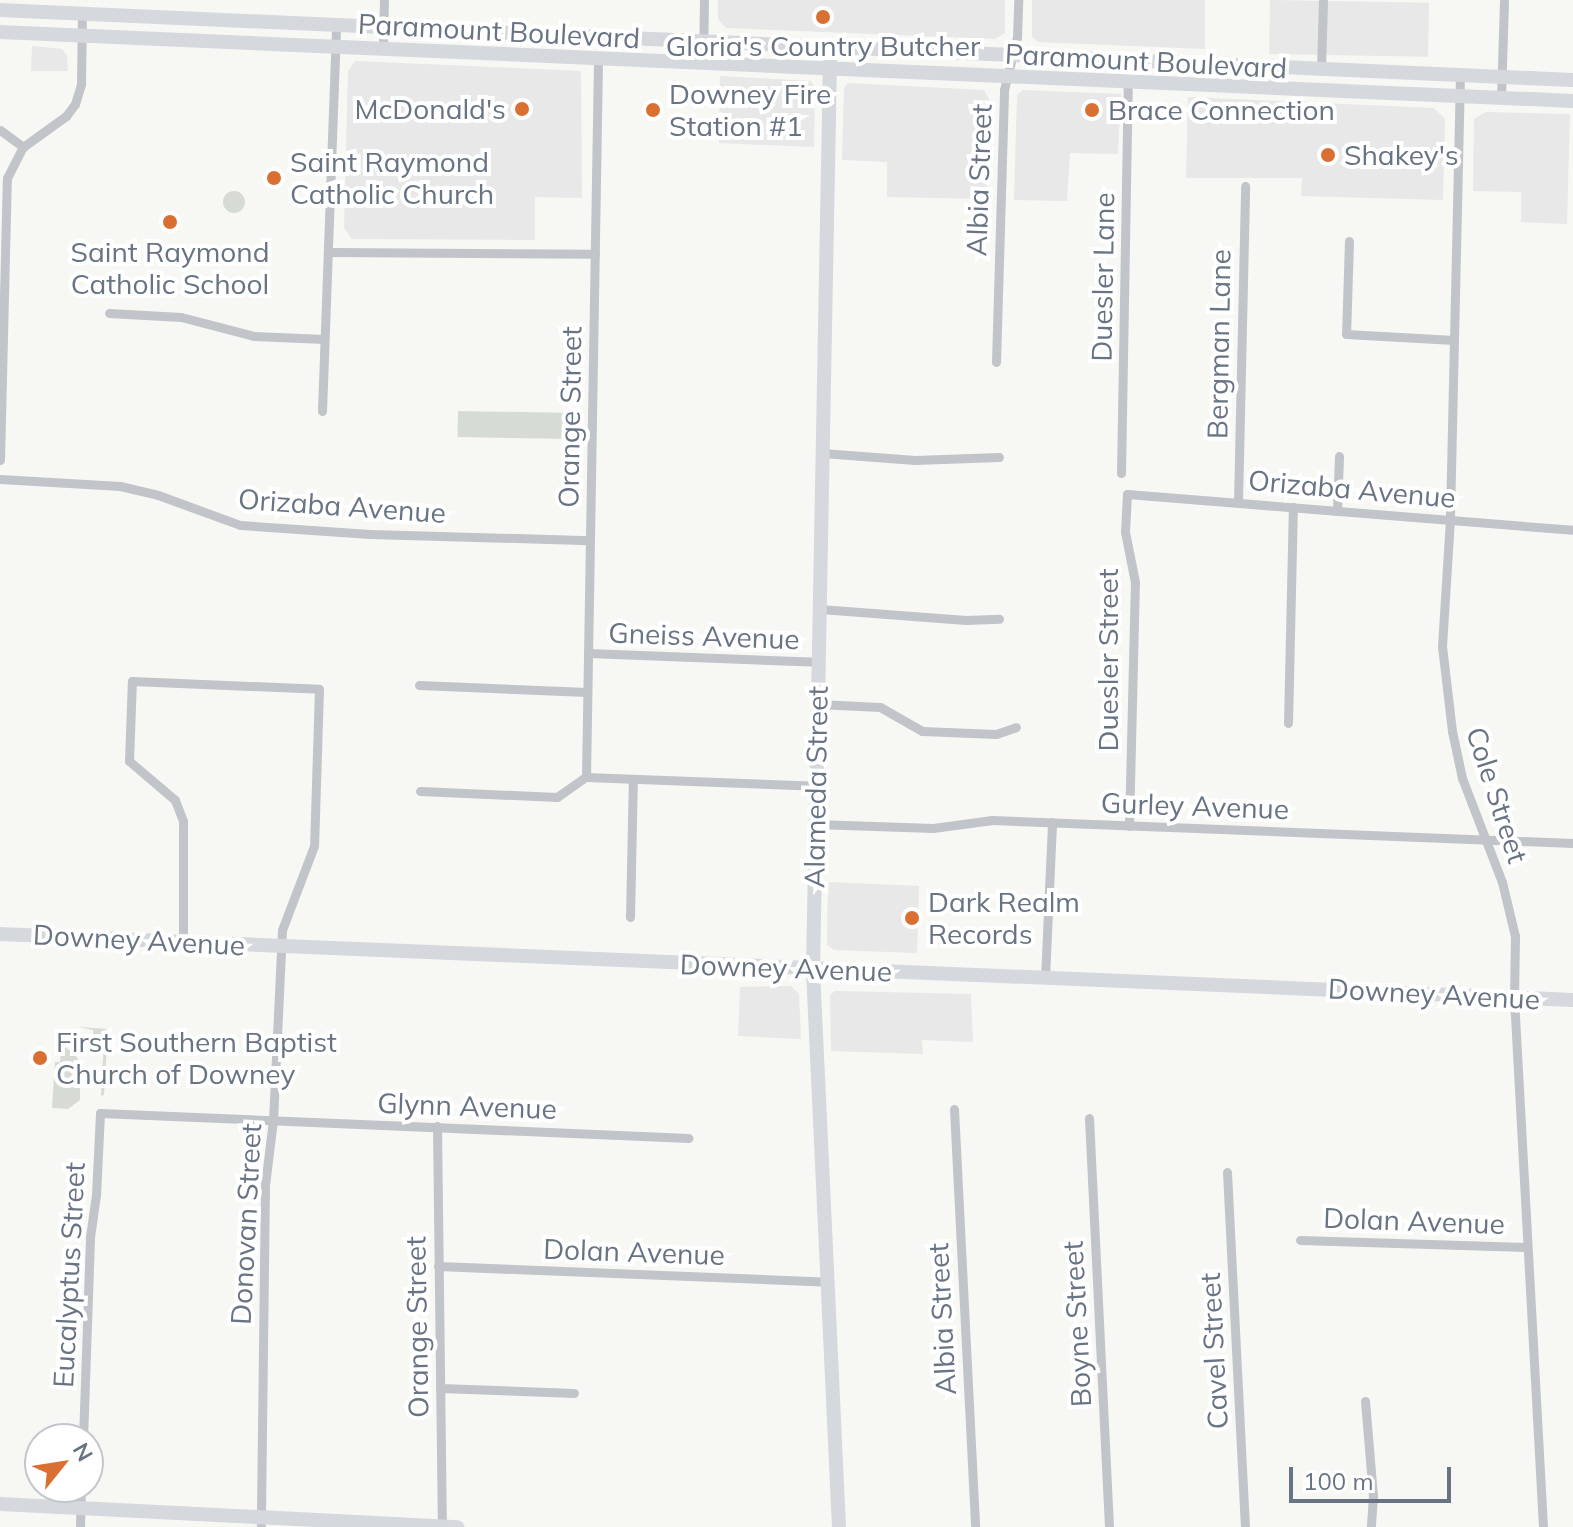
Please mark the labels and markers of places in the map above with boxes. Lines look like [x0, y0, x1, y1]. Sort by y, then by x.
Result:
marker: Gloria's Country Butcher [814, 8, 832, 26]
place label: Gloria's Country Butcher [666, 29, 980, 63]
place label: Downey Fire Station #1 [669, 77, 831, 143]
place label: McDonald's [354, 92, 506, 126]
place label: Brace Connection [1108, 93, 1335, 127]
marker: McDonald's [513, 100, 531, 118]
marker: Downey Fire Station #1 [644, 101, 662, 119]
marker: Brace Connection [1083, 101, 1101, 119]
place label: Shakey's [1344, 138, 1459, 172]
place label: Saint Raymond Catholic Church [290, 145, 494, 211]
marker: Shakey's [1319, 146, 1337, 164]
marker: Saint Raymond Catholic Church [265, 169, 283, 187]
marker: Saint Raymond Catholic School [161, 213, 179, 231]
place label: Saint Raymond Catholic School [70, 235, 270, 301]
place label: Dark Realm Records [928, 885, 1080, 951]
marker: Dark Realm Records [903, 909, 921, 927]
place label: First Southern Baptist Church of Downey [56, 1025, 337, 1091]
marker: First Southern Baptist Church of Downey [31, 1049, 49, 1067]

